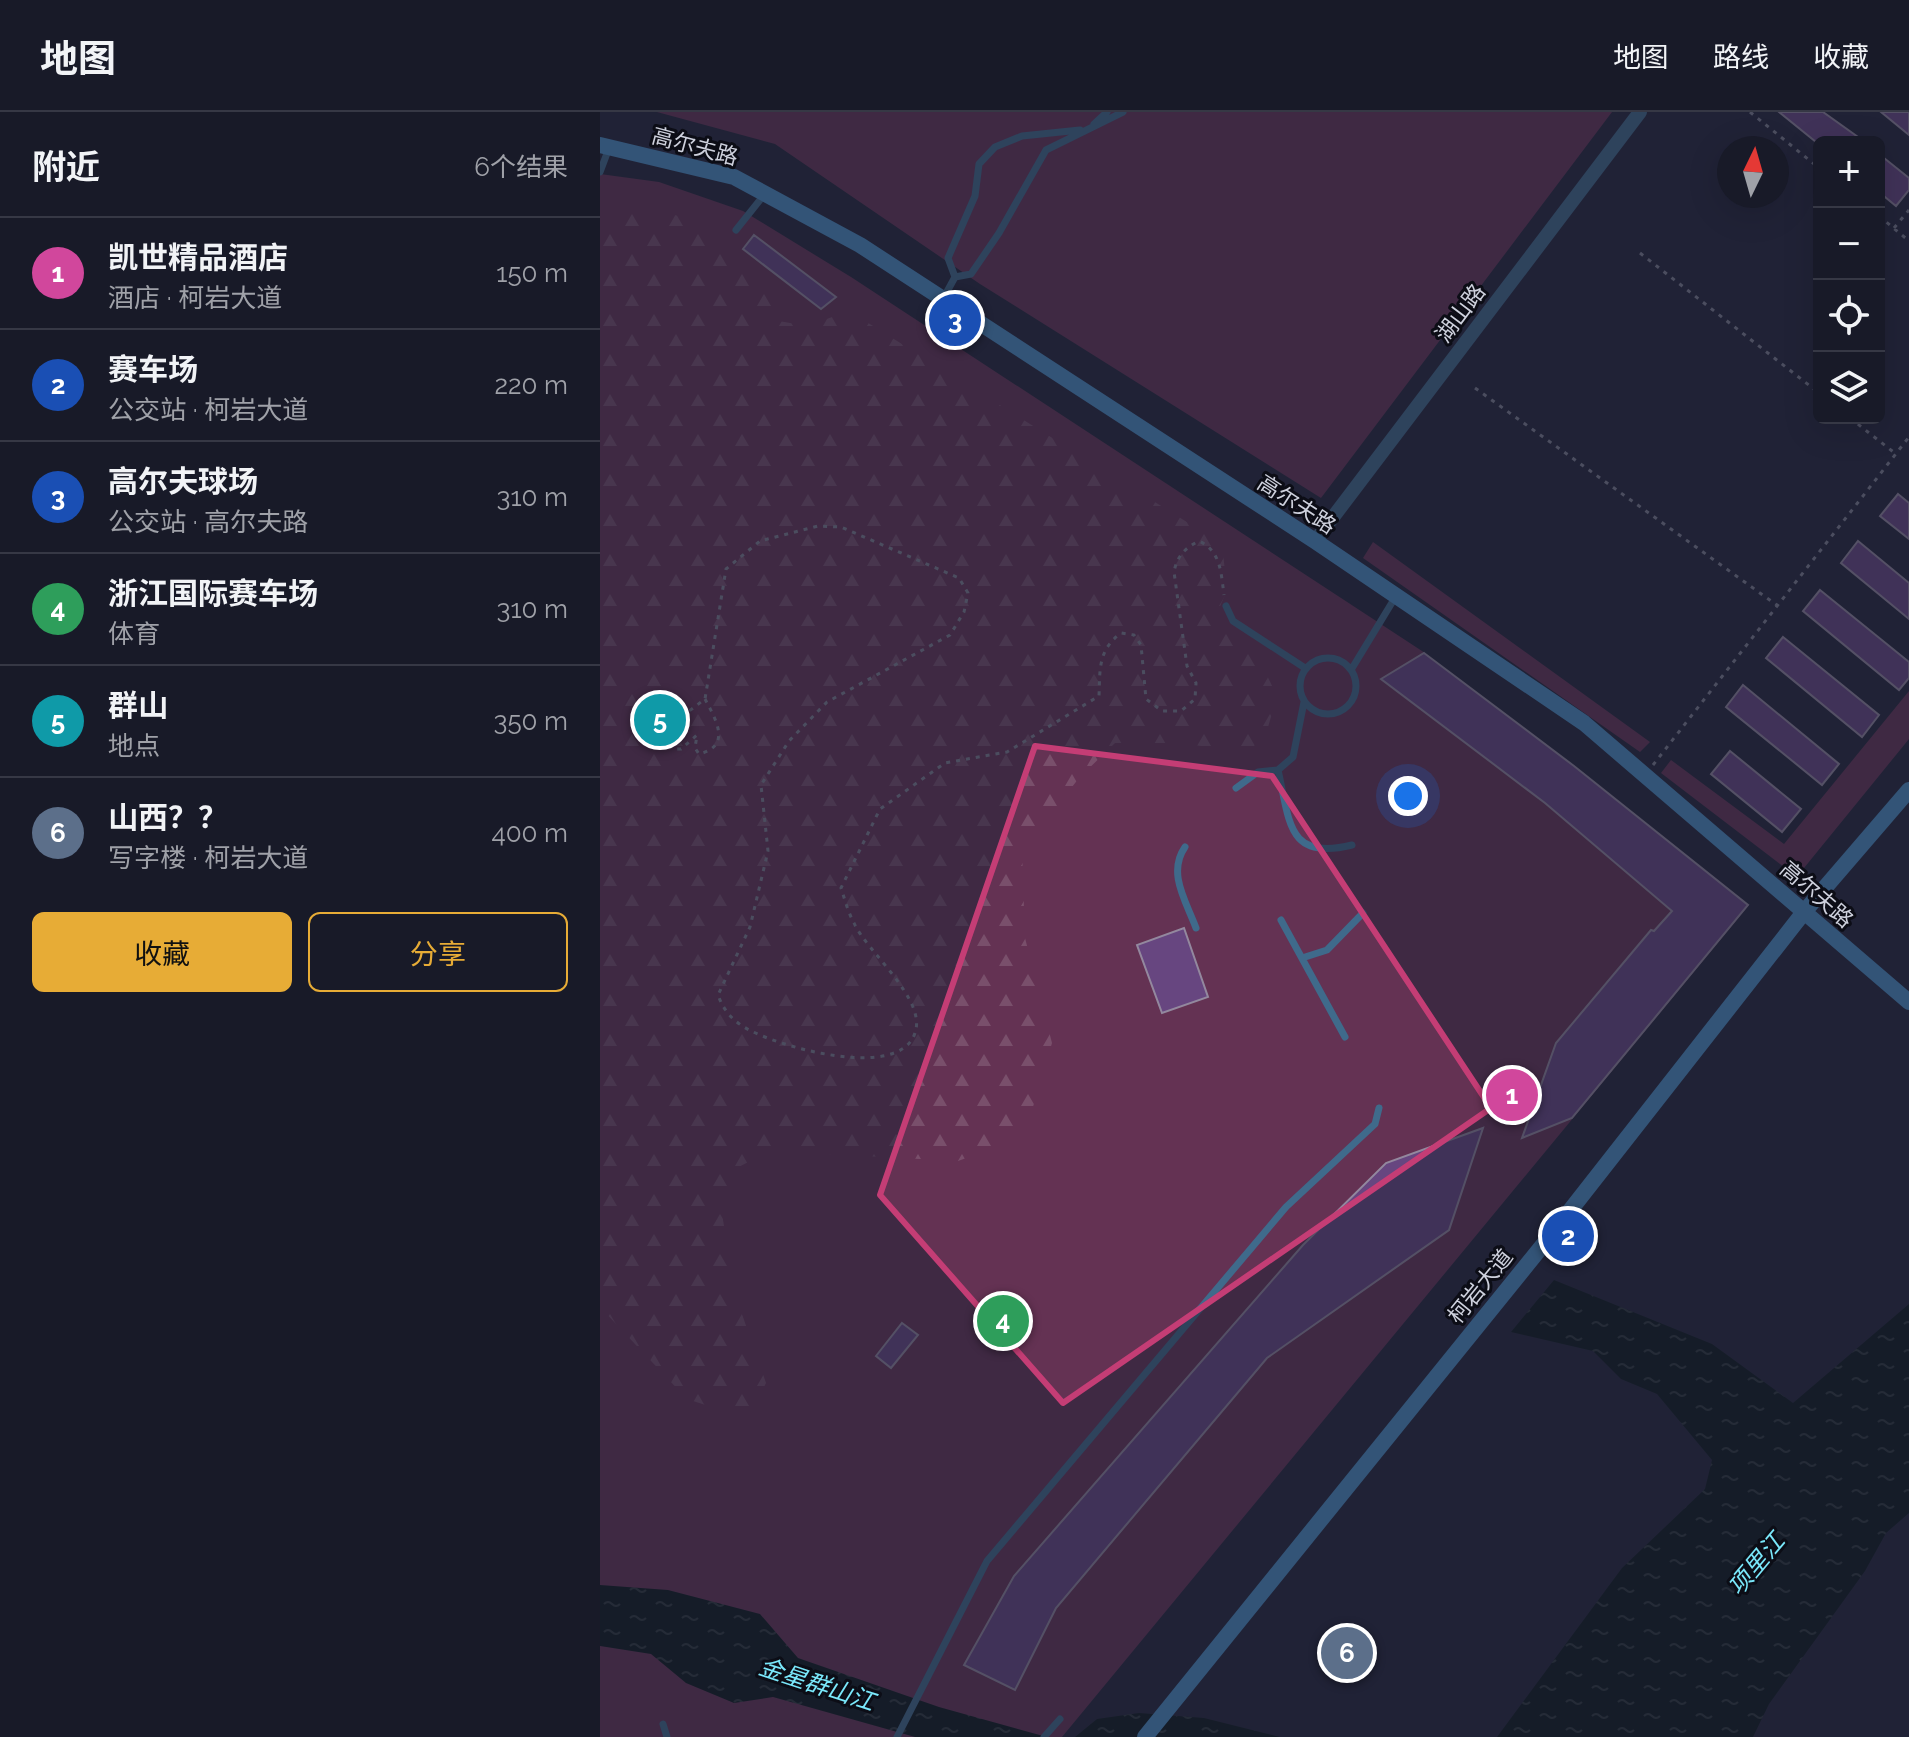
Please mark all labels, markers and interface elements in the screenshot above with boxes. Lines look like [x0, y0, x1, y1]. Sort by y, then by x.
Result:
text: 地图 [40, 36, 116, 81]
text: 地图 [1613, 41, 1669, 74]
text: 路线 [1713, 41, 1769, 74]
text: 收藏 [1813, 41, 1869, 74]
street label: 高尔夫路 [649, 122, 741, 170]
north arrow [1717, 136, 1789, 208]
map controls [1813, 136, 1885, 424]
button: + [1813, 136, 1885, 208]
text: 附近 [32, 147, 100, 187]
text: 6个结果 [474, 152, 568, 182]
button: − [1813, 208, 1885, 280]
text: 凯世精品酒店 [108, 240, 288, 275]
text: 1 [52, 258, 64, 288]
text: 150 m [496, 258, 568, 288]
street label: 湖山路 [1430, 279, 1490, 347]
button: locate [1813, 280, 1885, 352]
text: 酒店 · 柯岩大道 [108, 283, 282, 313]
pin: 3 [929, 290, 981, 350]
text: 赛车场 [108, 352, 198, 387]
button: layers [1813, 352, 1885, 424]
text: 2 [51, 370, 65, 400]
text: 220 m [494, 370, 568, 400]
text: 公交站 · 柯岩大道 [108, 395, 308, 425]
text: 高尔夫球场 [108, 464, 258, 499]
street label: 高尔夫路 [1253, 469, 1341, 539]
text: 3 [51, 482, 65, 512]
text: 310 m [497, 482, 568, 512]
text: 公交站 · 高尔夫路 [108, 507, 308, 537]
text: 浙江国际赛车场 [108, 576, 318, 611]
text: 4 [51, 594, 65, 624]
text: 310 m [497, 594, 568, 624]
text: 体育 [108, 619, 160, 649]
text: 群山 [108, 688, 168, 723]
pin: 5 [634, 690, 686, 750]
text: 5 [51, 706, 65, 736]
text: 350 m [494, 706, 568, 736]
text: 地点 [108, 731, 160, 761]
your location [1388, 776, 1428, 816]
text: 山西？？ [108, 800, 228, 835]
text: 6 [50, 818, 66, 848]
text: 400 m [491, 818, 568, 848]
text: 写字楼 · 柯岩大道 [108, 843, 308, 873]
street label: 高尔夫路 [1775, 855, 1859, 933]
button: 收藏 [32, 912, 292, 992]
button: 分享 [308, 912, 568, 992]
pin: 1 [1486, 1065, 1538, 1125]
pin: 2 [1542, 1206, 1594, 1266]
street label: 柯岩大道 [1442, 1244, 1518, 1328]
pin: 4 [977, 1291, 1029, 1351]
water label: 项里江 [1722, 1525, 1792, 1601]
pin: 6 [1321, 1623, 1373, 1683]
water label: 金星群山江 [755, 1652, 881, 1717]

